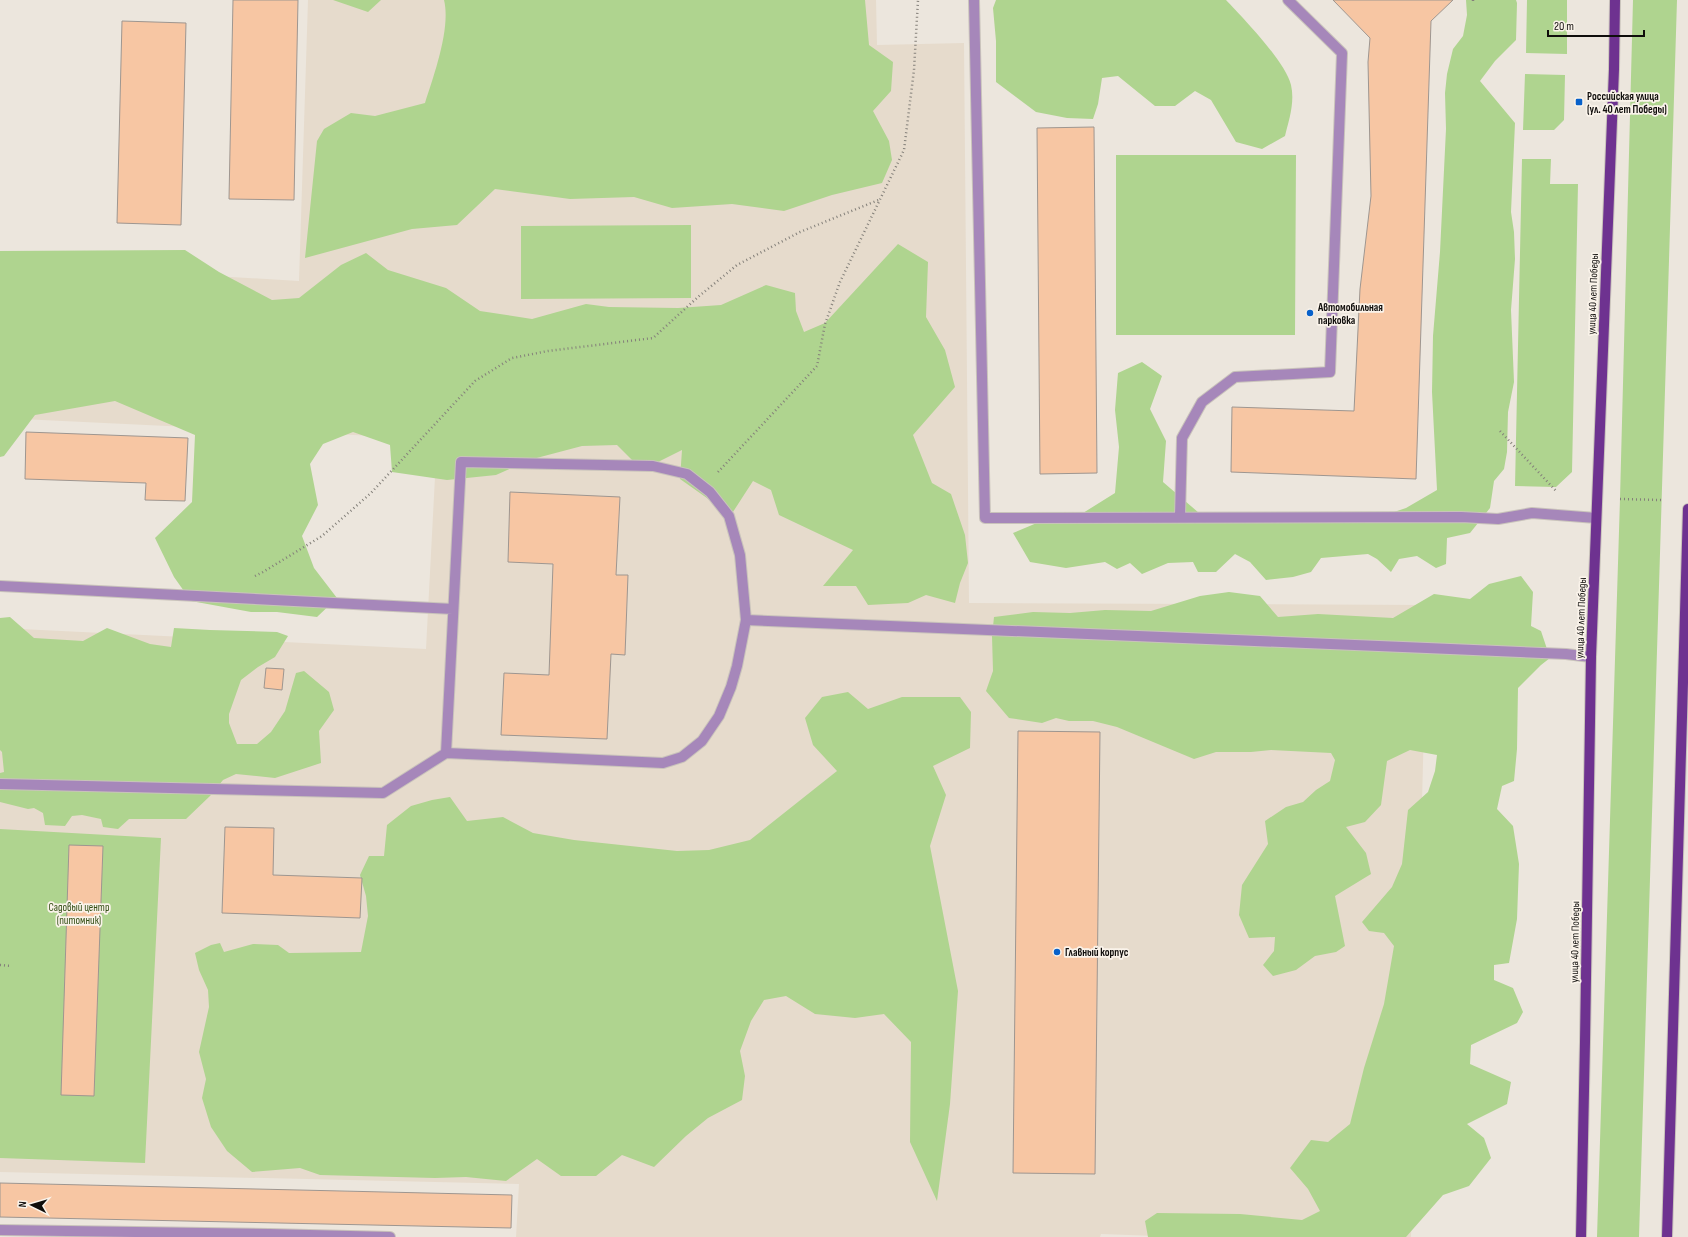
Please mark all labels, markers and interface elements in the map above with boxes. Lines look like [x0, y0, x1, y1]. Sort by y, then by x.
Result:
scale bar [1548, 12, 1644, 38]
text: 20 m [1554, 19, 1574, 34]
place label: Российская улица (ул. 40 лет Победы) [1587, 90, 1667, 116]
marker: Российская улица (ул. 40 лет Победы) [1574, 97, 1584, 107]
street label: улица 40 лет Победы [1585, 253, 1601, 335]
place label: Автомобильная парковка [1317, 301, 1383, 327]
marker: Автомобильная парковка [1305, 308, 1315, 318]
street label: улица 40 лет Победы [1573, 577, 1589, 659]
park label: Садовый центр (питомник) [49, 901, 109, 927]
street label: улица 40 лет Победы [1568, 901, 1582, 983]
place label: Главный корпус [1065, 946, 1129, 959]
marker: Главный корпус [1052, 947, 1062, 957]
north arrow [12, 1185, 52, 1225]
text: N [16, 1201, 29, 1208]

